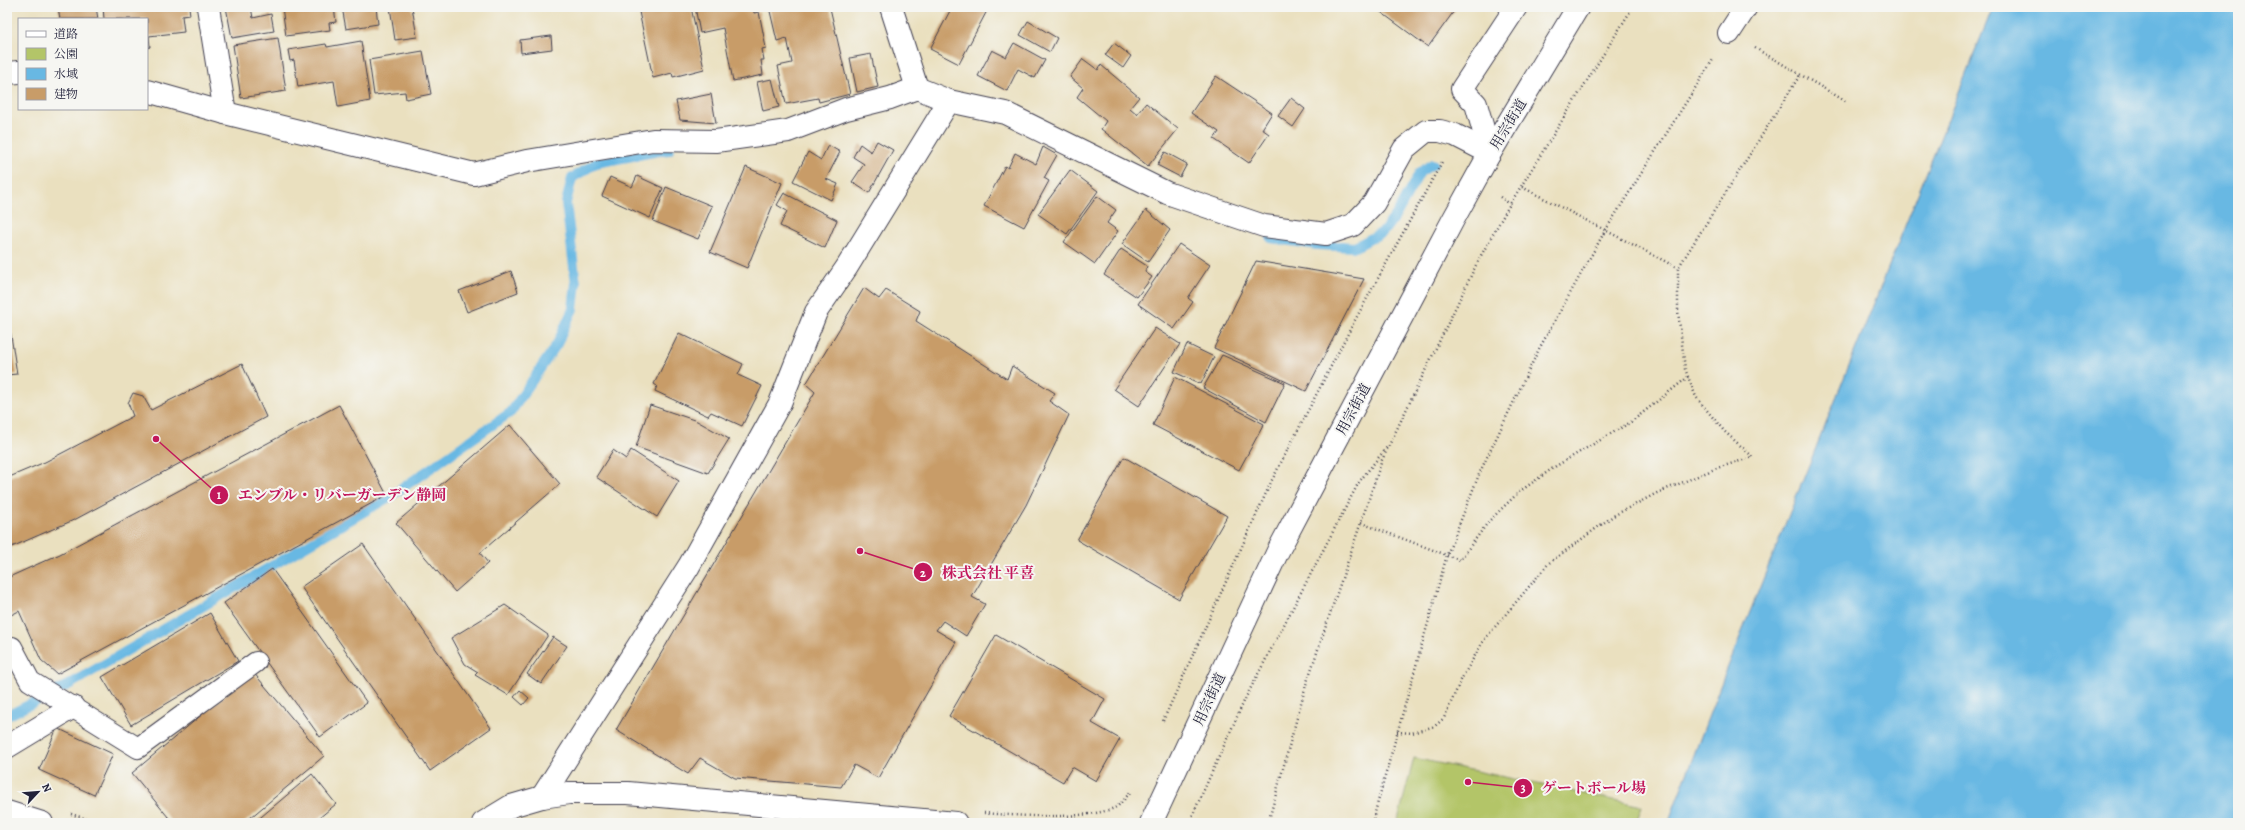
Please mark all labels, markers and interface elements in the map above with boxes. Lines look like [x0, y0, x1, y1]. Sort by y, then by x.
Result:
legend [18, 18, 148, 110]
text: 道路 [54, 26, 78, 42]
text: 公園 [54, 46, 78, 62]
text: 水域 [54, 66, 78, 82]
text: 建物 [54, 86, 78, 102]
street label: 用宗街道 [1486, 95, 1531, 153]
street label: 用宗街道 [1332, 380, 1375, 438]
callout: エンブル・リバーガーデン静岡 [209, 482, 455, 509]
text: エンブル・リバーガーデン静岡 [238, 485, 446, 505]
text: 1 [217, 487, 222, 503]
callout: 株式会社 平喜 [913, 559, 1042, 586]
text: 株式会社 平喜 [942, 563, 1034, 583]
text: 2 [920, 565, 926, 581]
street label: 用宗街道 [1189, 670, 1230, 729]
north arrow [18, 772, 58, 812]
callout: ゲートボール場 [1513, 774, 1654, 801]
text: ゲートボール場 [1542, 778, 1646, 798]
text: 3 [1520, 780, 1526, 796]
text: N [38, 781, 55, 795]

